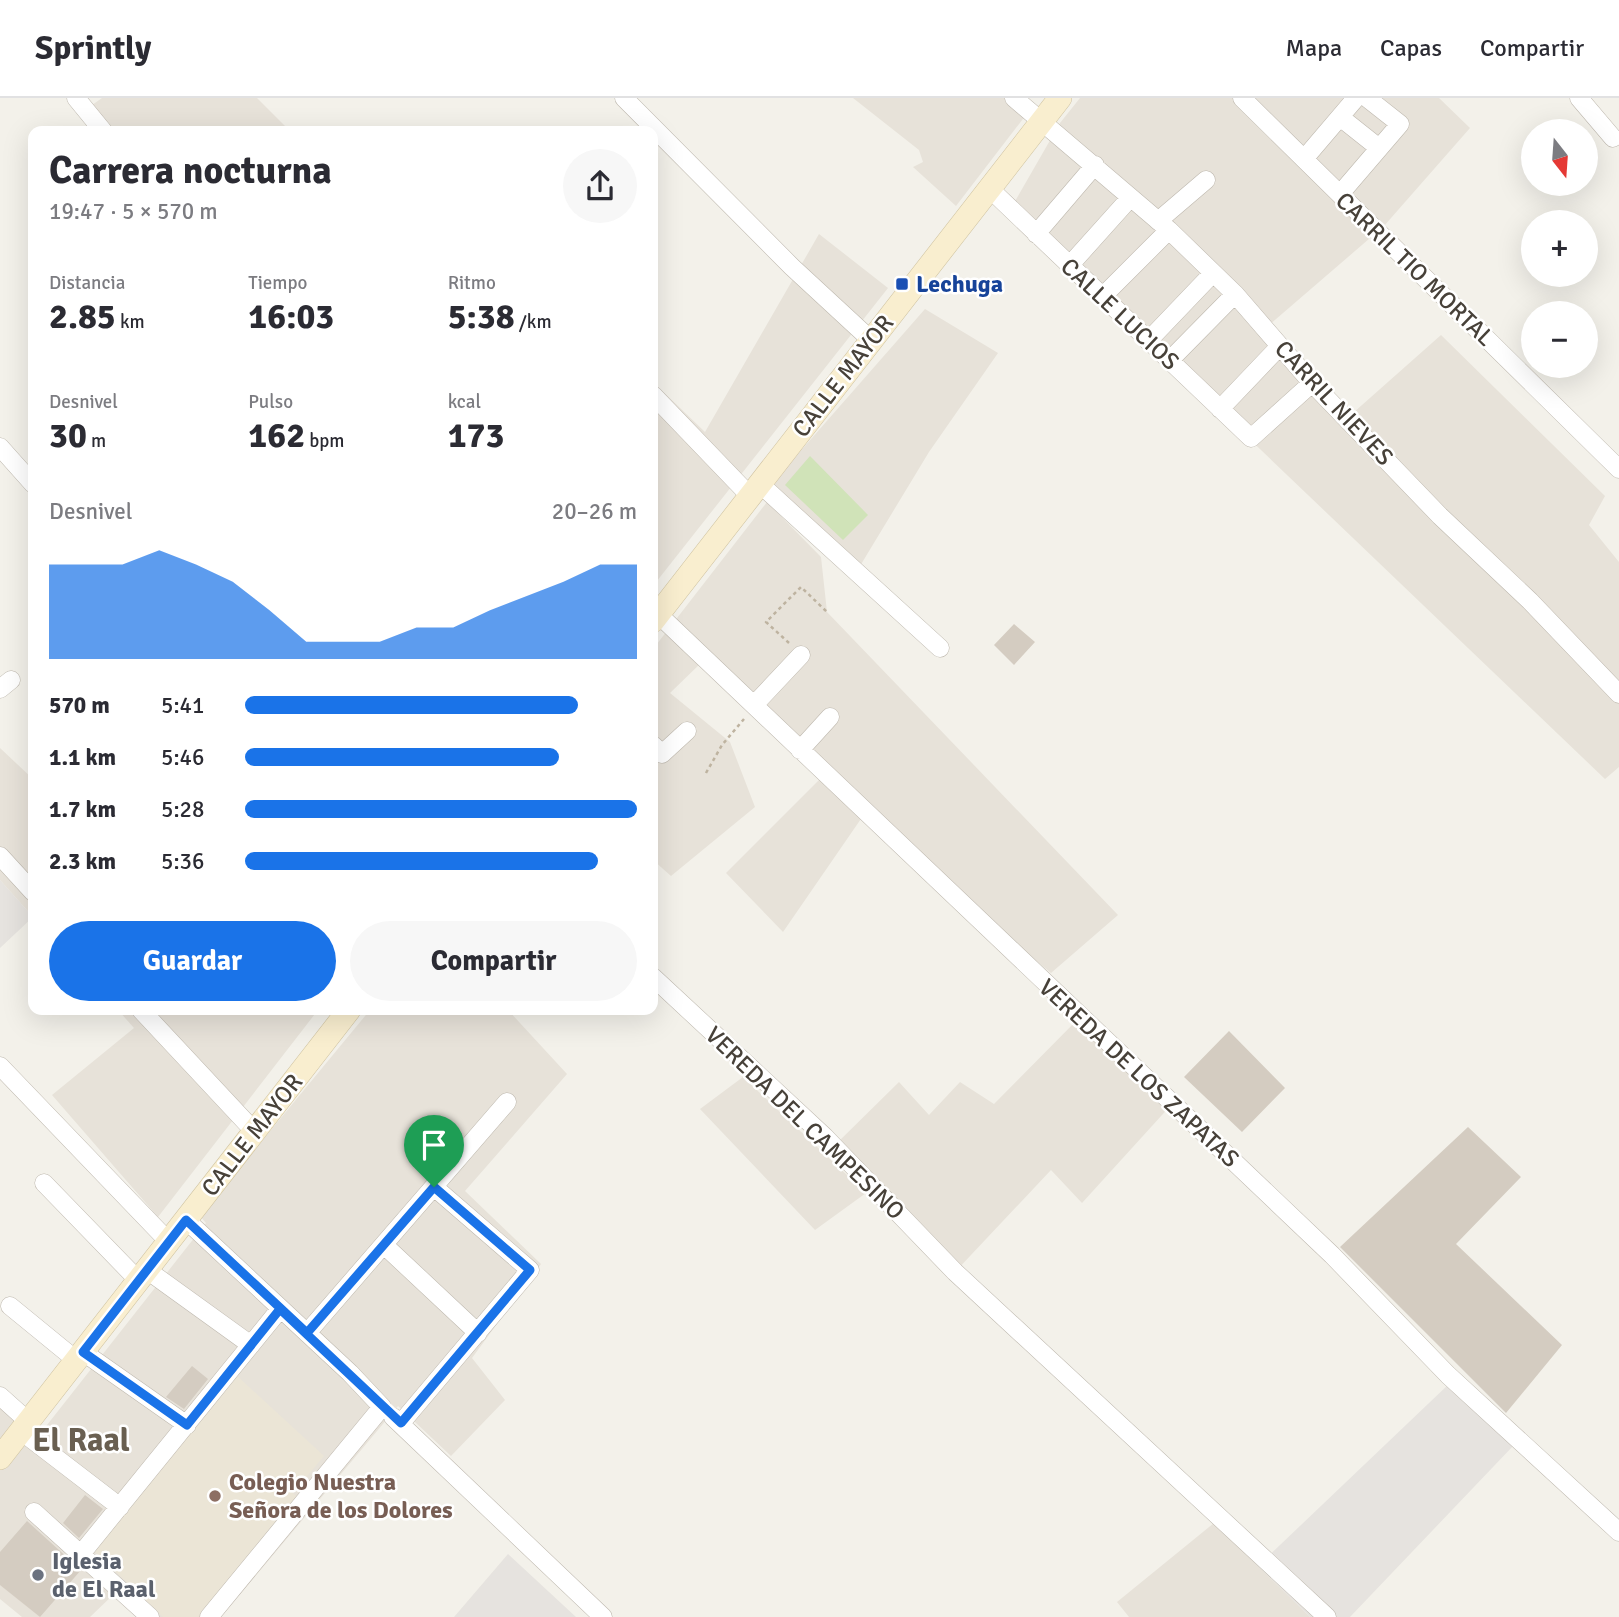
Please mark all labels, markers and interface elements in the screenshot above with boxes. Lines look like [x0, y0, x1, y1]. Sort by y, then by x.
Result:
text: Sprintly [35, 28, 151, 69]
text: Mapa [1286, 33, 1342, 63]
text: Capas [1380, 33, 1442, 63]
text: Compartir [1480, 33, 1584, 63]
north arrow [1521, 119, 1598, 196]
map controls [1521, 119, 1598, 378]
text: Carrera nocturna [49, 147, 332, 194]
button: share [563, 149, 637, 223]
street label: CARRIL TIO MORTAL [1329, 186, 1501, 352]
text: 19:47 · 5 × 570 m [49, 197, 218, 226]
button: + [1521, 210, 1598, 287]
street label: CALLE LUCIOS [1055, 252, 1185, 376]
place label: Lechuga [916, 269, 1003, 299]
text: Distancia [49, 271, 125, 295]
text: Tiempo [248, 271, 307, 295]
text: Ritmo [448, 271, 496, 295]
marker: Lechuga [894, 276, 910, 292]
text: 2.85 [49, 295, 116, 338]
text: 16:03 [248, 295, 334, 338]
text: 5:38 [448, 295, 515, 338]
button: − [1521, 301, 1598, 378]
street label: CALLE MAYOR [786, 309, 900, 443]
text: km [116, 310, 145, 334]
text: /km [515, 310, 552, 334]
street label: CARRIL NIEVES [1268, 334, 1400, 472]
text: Desnivel [49, 390, 118, 414]
text: Pulso [248, 390, 293, 414]
text: kcal [448, 390, 481, 414]
text: 30 [49, 414, 87, 457]
text: 162 [248, 414, 305, 457]
text: 173 [448, 414, 504, 457]
text: m [87, 429, 106, 453]
text: bpm [305, 429, 344, 453]
text: Desnivel [49, 497, 132, 526]
text: 20–26 m [552, 497, 637, 526]
text: 570 m [49, 691, 110, 720]
text: 5:41 [161, 691, 204, 720]
text: 1.1 km [49, 743, 116, 772]
text: 5:46 [161, 743, 204, 772]
text: 1.7 km [49, 795, 116, 824]
text: 5:28 [161, 795, 204, 824]
text: 2.3 km [49, 847, 116, 876]
text: 5:36 [161, 847, 204, 876]
button: Guardar [49, 921, 336, 1001]
button: Compartir [350, 921, 637, 1001]
street label: VEREDA DE LOS ZAPATAS [1033, 972, 1245, 1174]
street label: VEREDA DEL CAMPESINO [699, 1020, 911, 1226]
street label: CALLE MAYOR [195, 1068, 309, 1202]
pin [404, 1115, 464, 1187]
icon: arrive [415, 1126, 453, 1164]
district label: El Raal [32, 1421, 130, 1460]
place label: Colegio Nuestra Señora de los Dolores [229, 1467, 453, 1525]
marker: Colegio Nuestra Señora de los Dolores [207, 1488, 223, 1504]
place label: Iglesia de El Raal [52, 1546, 156, 1604]
marker: Iglesia de El Raal [30, 1567, 46, 1583]

